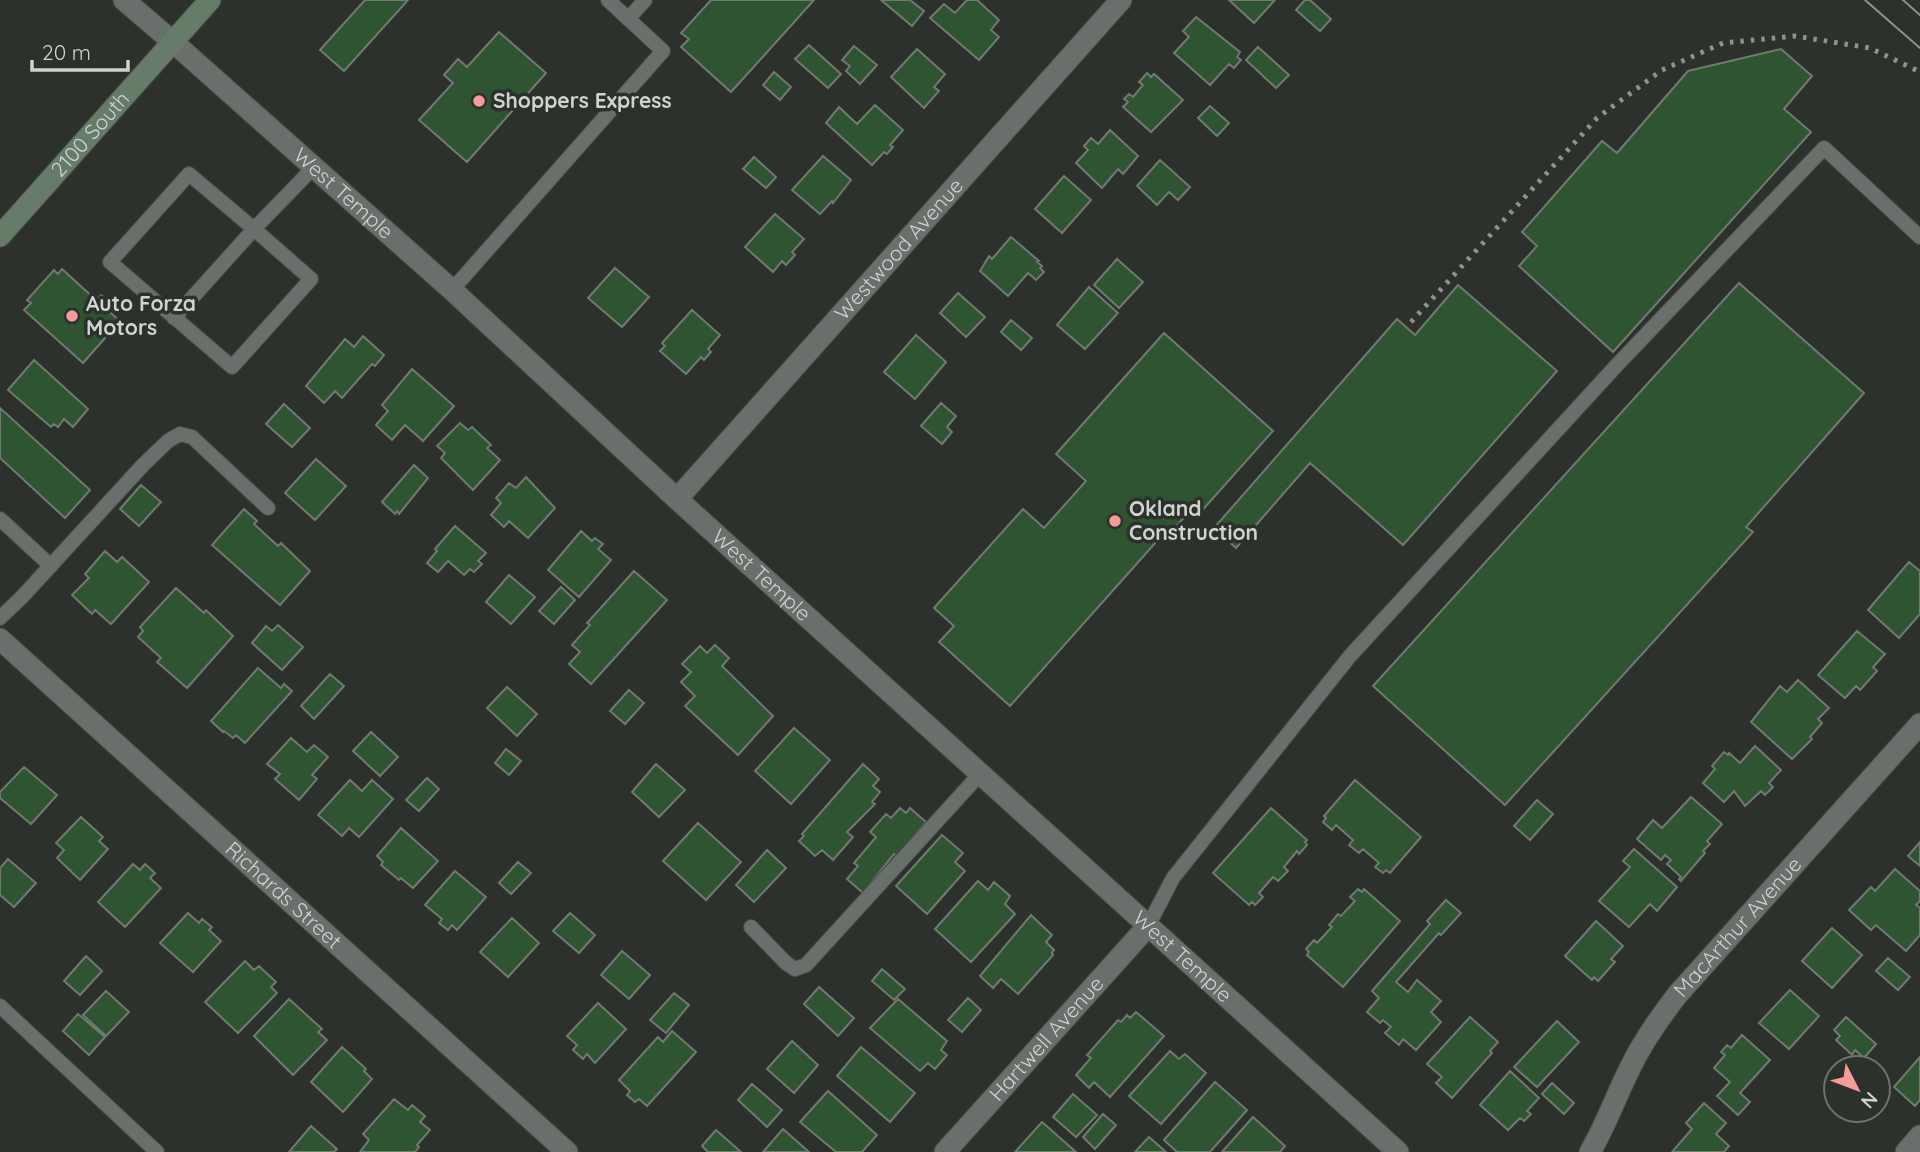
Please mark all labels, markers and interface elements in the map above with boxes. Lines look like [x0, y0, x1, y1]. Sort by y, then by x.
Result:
scale bar [32, 28, 128, 72]
text: 20 m [42, 39, 91, 65]
street label: 2100 South [45, 86, 134, 182]
place label: Shoppers Express [493, 87, 672, 113]
marker: Shoppers Express [471, 93, 487, 109]
street label: West Temple [289, 141, 399, 244]
street label: Westwood Avenue [828, 172, 968, 325]
place label: Auto Forza Motors [86, 290, 196, 340]
marker: Auto Forza Motors [64, 308, 80, 324]
place label: Okland Construction [1129, 495, 1258, 545]
marker: Okland Construction [1107, 513, 1123, 529]
street label: West Temple [707, 523, 817, 626]
street label: Richards Street [221, 835, 347, 954]
street label: MacArthur Avenue [1667, 851, 1807, 1002]
street label: West Temple [1128, 904, 1238, 1007]
street label: Hartwell Avenue [983, 970, 1109, 1106]
north arrow [1822, 1054, 1892, 1124]
text: N [1856, 1087, 1883, 1114]

